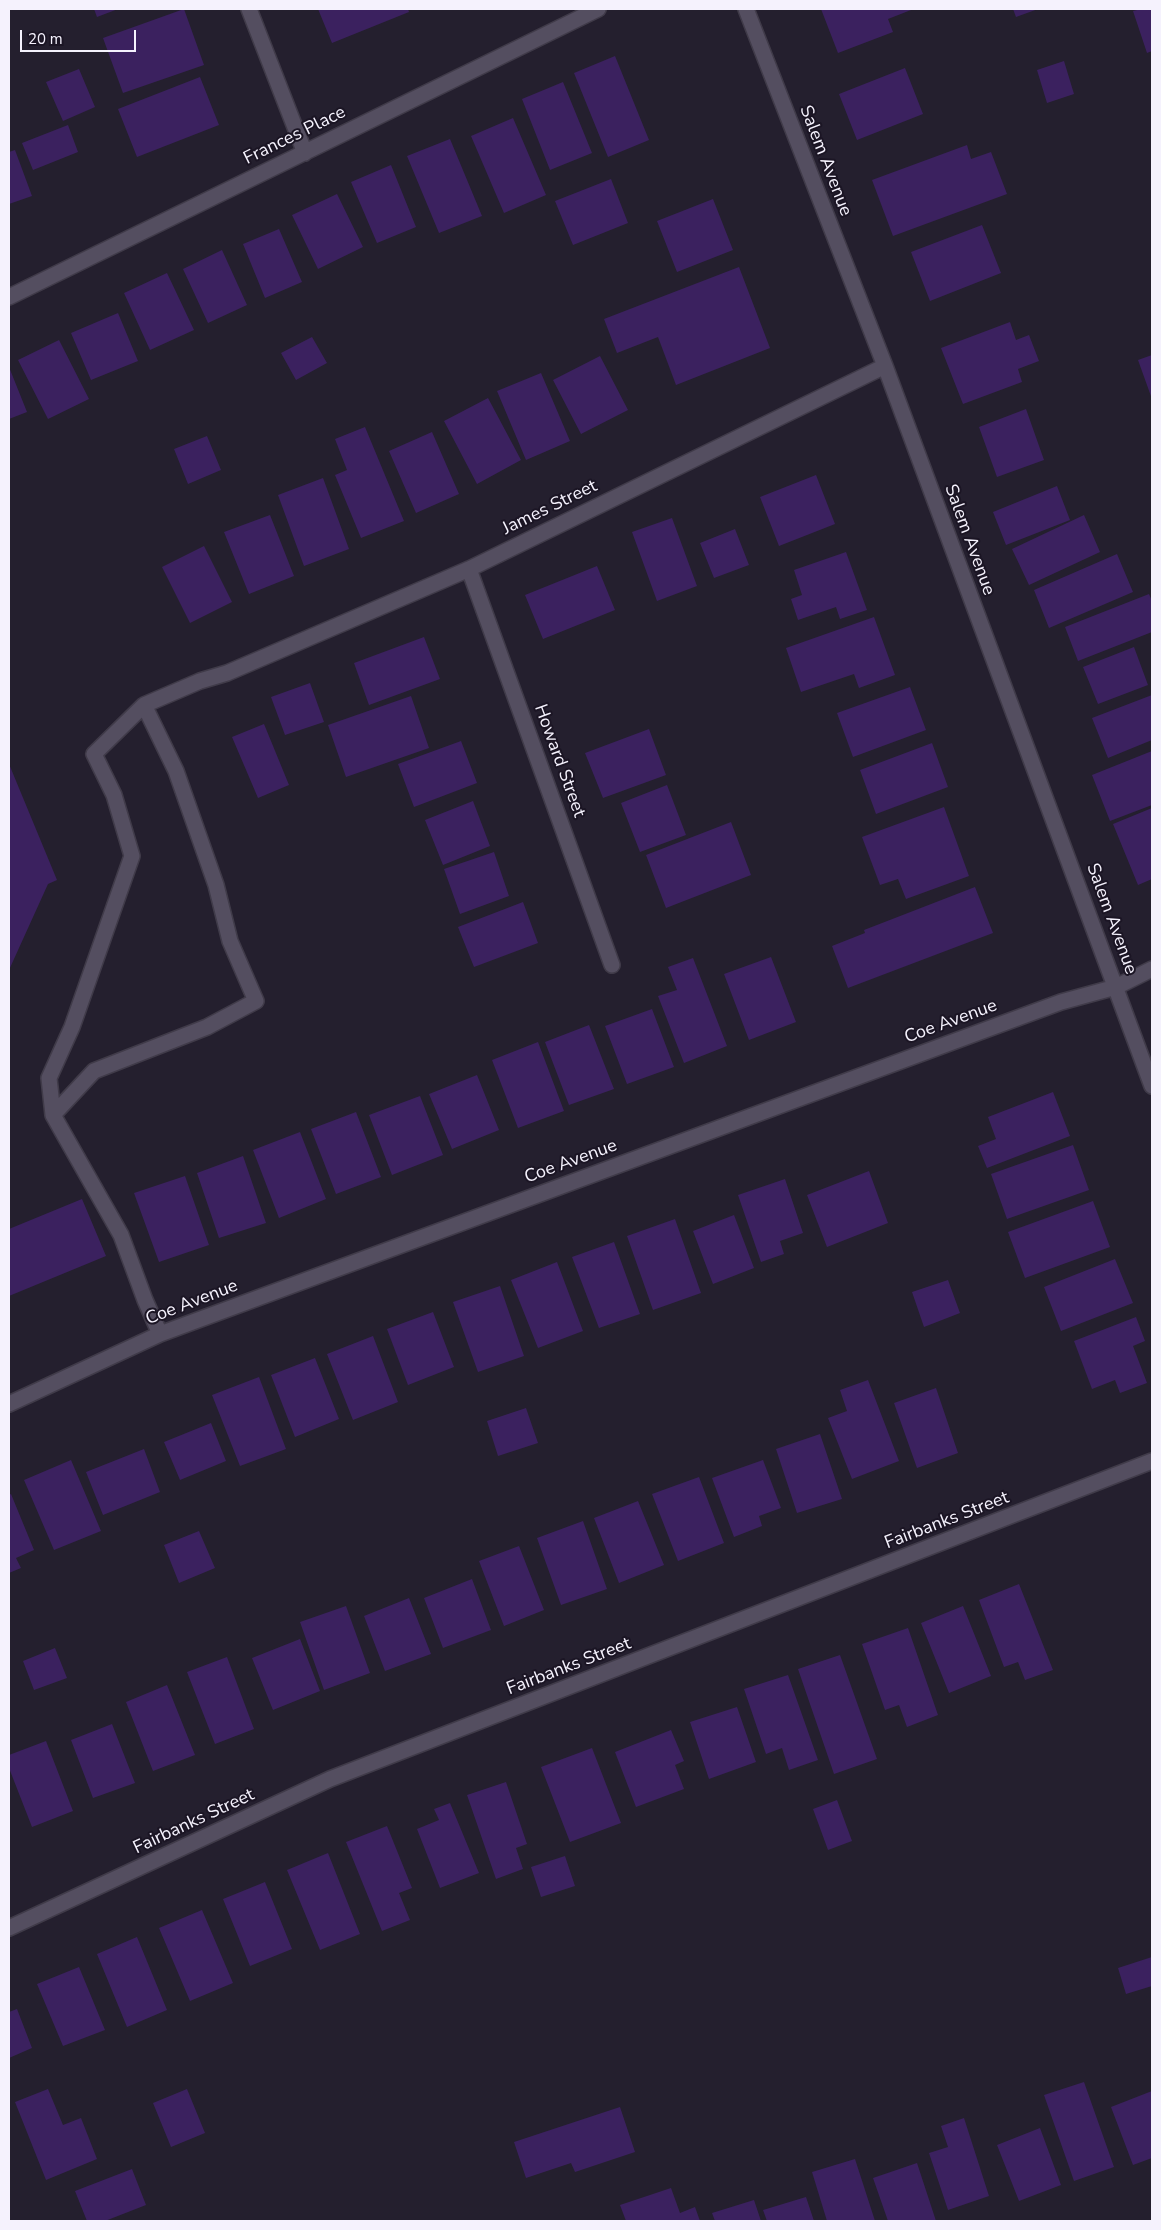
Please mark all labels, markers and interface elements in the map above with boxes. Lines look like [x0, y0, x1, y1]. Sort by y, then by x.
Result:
scale bar [22, 20, 139, 52]
text: 20 m [28, 29, 63, 49]
street label: Frances Place [240, 102, 350, 170]
street label: Salem Avenue [794, 103, 856, 219]
street label: James Street [499, 476, 601, 540]
street label: Salem Avenue [939, 481, 999, 599]
street label: Howard Street [529, 702, 589, 820]
street label: Salem Avenue [1081, 860, 1141, 978]
street label: Coe Avenue [902, 995, 1000, 1049]
street label: Coe Avenue [522, 1135, 620, 1189]
street label: Coe Avenue [143, 1276, 241, 1330]
street label: Fairbanks Street [882, 1487, 1012, 1555]
street label: Fairbanks Street [504, 1633, 634, 1701]
street label: Fairbanks Street [130, 1784, 258, 1860]

